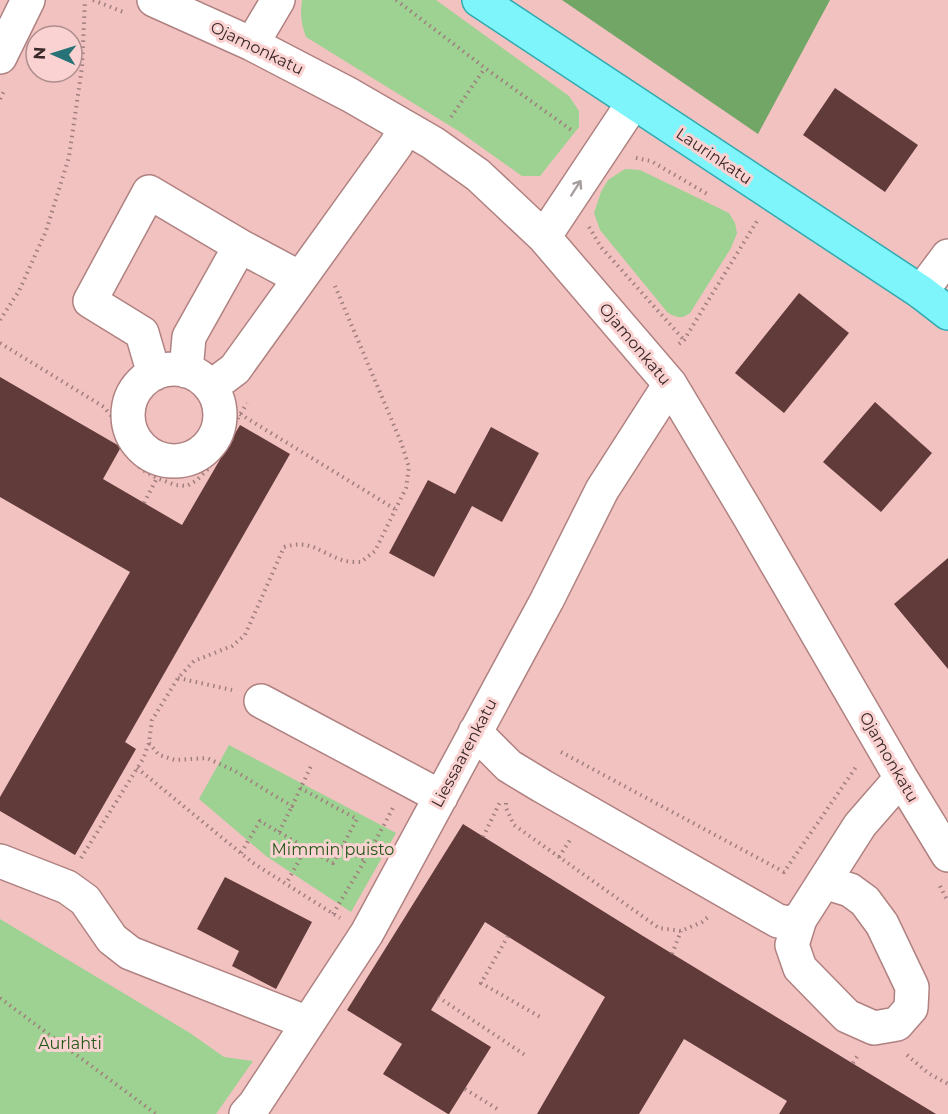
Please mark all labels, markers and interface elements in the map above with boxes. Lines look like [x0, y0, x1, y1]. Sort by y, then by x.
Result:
street label: Ojamonkatu [207, 17, 307, 79]
north arrow [24, 24, 84, 84]
text: N [30, 46, 49, 60]
street label: Laurinkatu [673, 124, 755, 188]
one-way arrow [571, 180, 583, 197]
street label: Ojamonkatu [595, 299, 675, 389]
street label: Liessaarenkatu [427, 695, 501, 811]
street label: Ojamonkatu [855, 708, 923, 806]
park label: Mimmin puisto [272, 840, 394, 859]
park label: Aurlahti [38, 1034, 102, 1053]

